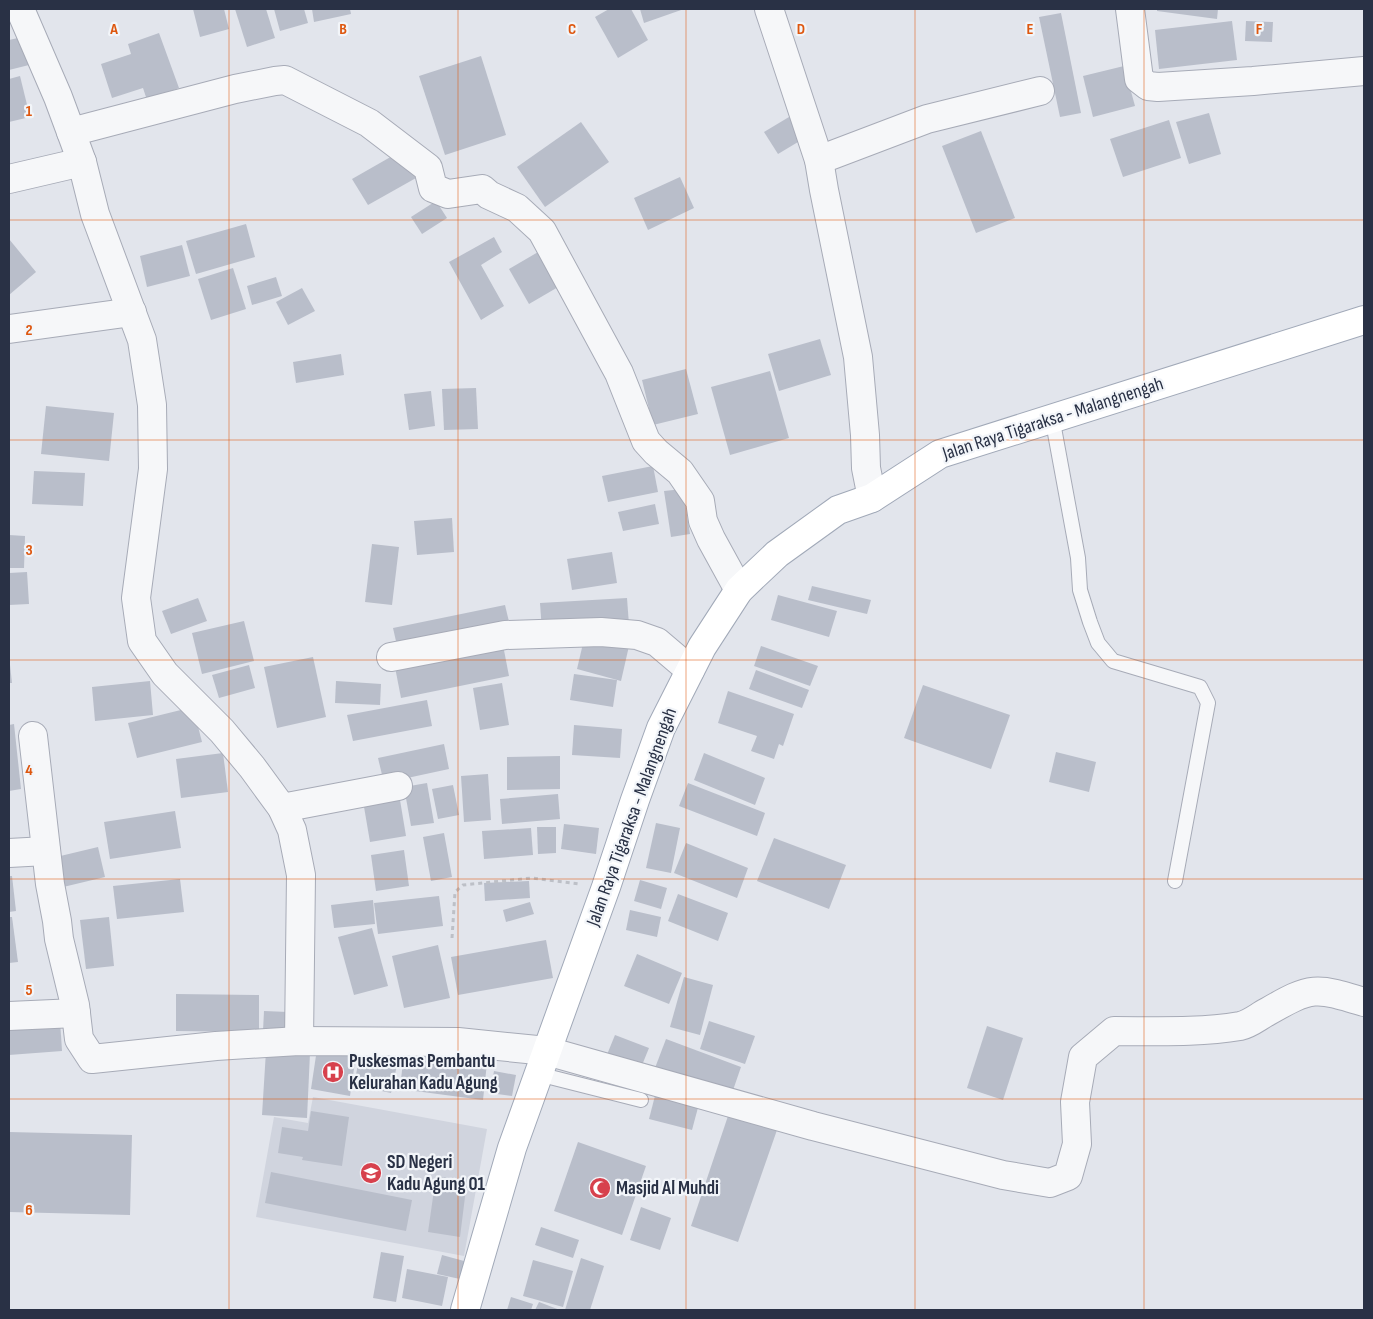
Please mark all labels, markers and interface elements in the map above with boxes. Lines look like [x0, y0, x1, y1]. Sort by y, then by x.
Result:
text: A [109, 20, 118, 39]
text: B [339, 20, 347, 39]
text: C [568, 20, 576, 39]
text: D [797, 20, 805, 39]
text: E [1027, 20, 1034, 39]
text: F [1256, 20, 1263, 39]
text: 1 [26, 102, 33, 121]
text: 2 [25, 321, 33, 340]
street label: Jalan Raya Tigaraksa - Malangnengah [939, 372, 1166, 466]
text: 3 [25, 541, 33, 560]
street label: Jalan Raya Tigaraksa - Malangnengah [581, 705, 682, 930]
text: 4 [25, 761, 33, 780]
text: 5 [25, 981, 33, 1000]
place label: Puskesmas Pembantu Kelurahan Kadu Agung [349, 1050, 498, 1095]
hospital icon: Puskesmas Pembantu Kelurahan Kadu Agung [321, 1060, 345, 1084]
place label: SD Negeri Kadu Agung 01 [387, 1151, 485, 1196]
school or university icon: SD Negeri Kadu Agung 01 [359, 1161, 383, 1185]
mosque icon: Masjid Al Muhdi [588, 1176, 612, 1200]
place label: Masjid Al Muhdi [616, 1177, 719, 1200]
text: 6 [25, 1201, 33, 1220]

